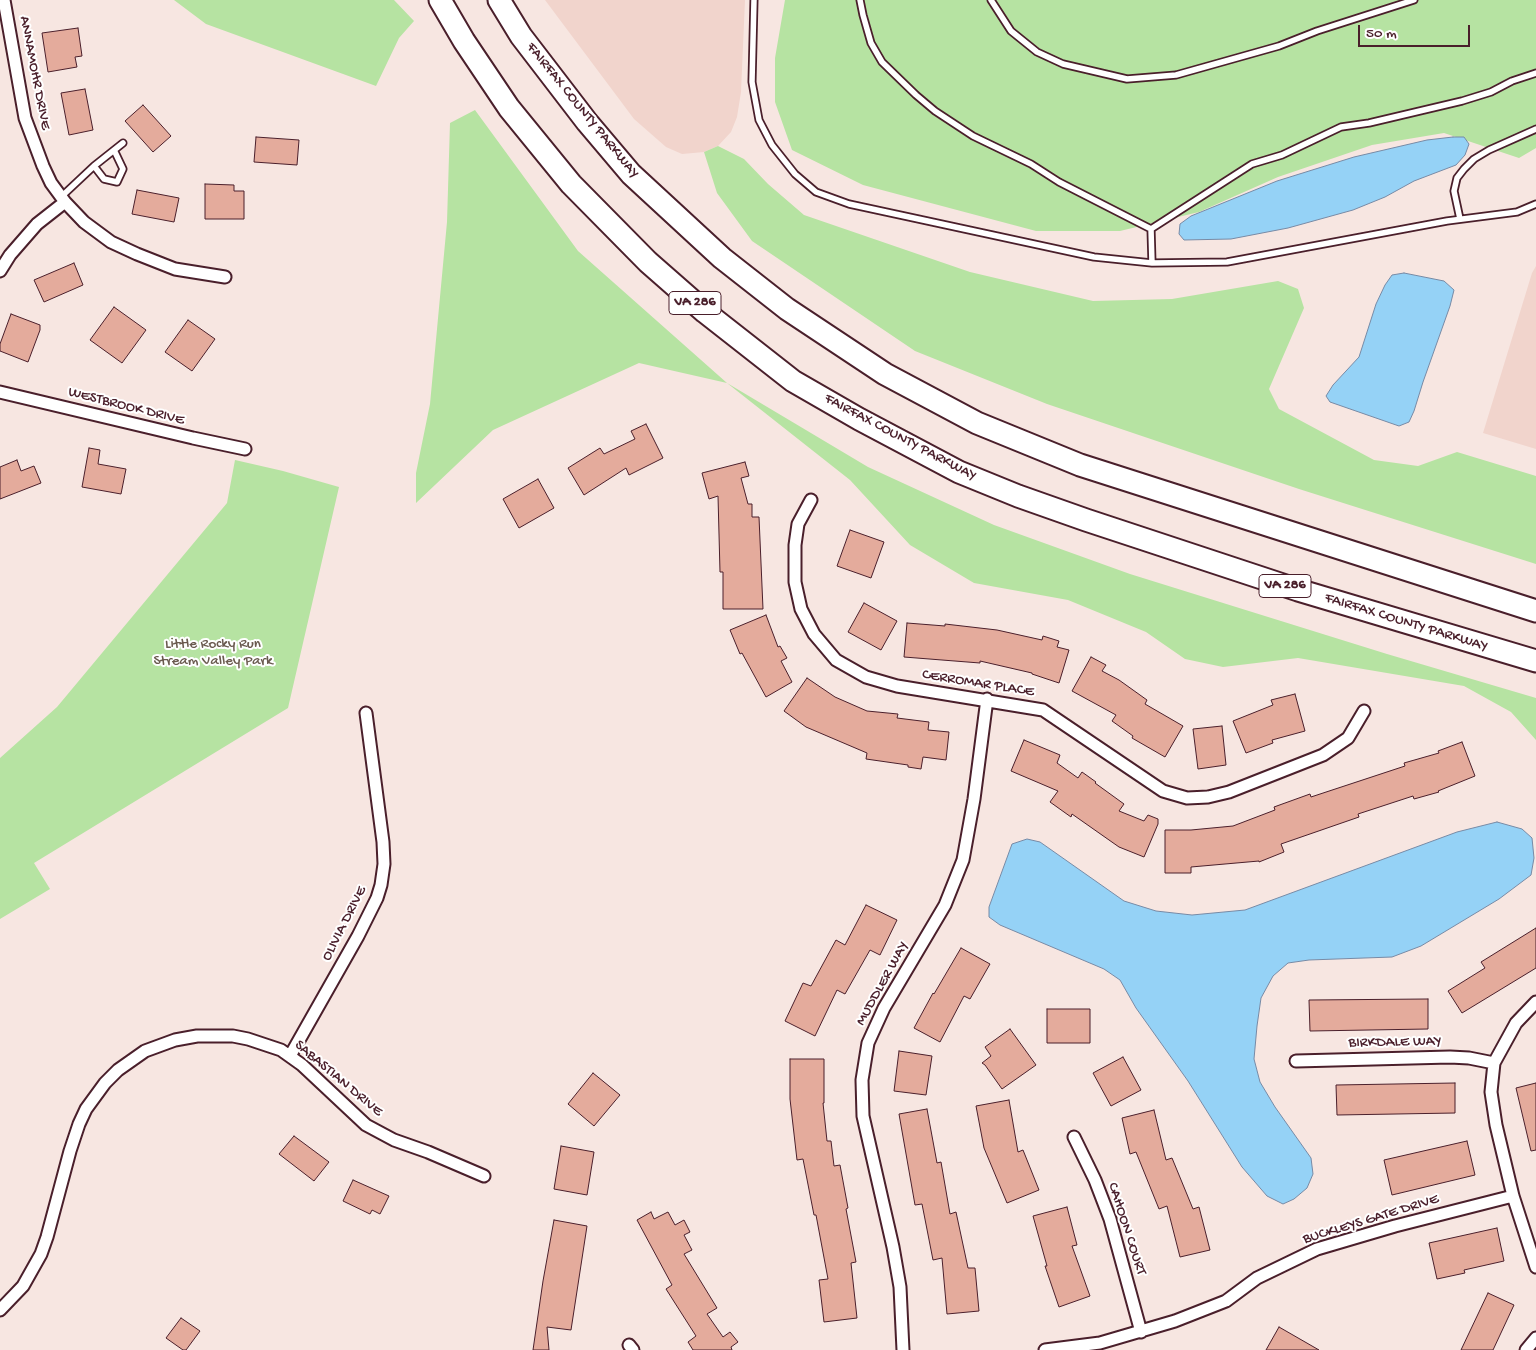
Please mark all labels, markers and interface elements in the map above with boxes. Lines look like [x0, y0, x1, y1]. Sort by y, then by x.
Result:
street label: ANNAMOHR DRIVE [14, 15, 54, 131]
scale bar [1361, 15, 1474, 47]
text: 50 m [1366, 25, 1397, 43]
street label: FAIRFAX COUNTY PARKWAY [522, 39, 642, 183]
road number: VA 286 [669, 292, 721, 314]
street label: WESTBROOK DRIVE [66, 384, 186, 430]
street label: FAIRFAX COUNTY PARKWAY [821, 390, 979, 486]
road number: VA 286 [1259, 574, 1311, 598]
street label: FAIRFAX COUNTY PARKWAY [1322, 590, 1490, 656]
park label: Little Rocky Run Stream Valley Park [153, 636, 273, 671]
street label: CERROMAR PLACE [921, 666, 1035, 702]
street label: OLIVIA DRIVE [319, 884, 371, 964]
street label: MUDDLER WAY [852, 939, 914, 1029]
street label: BIRKDALE WAY [1348, 1033, 1442, 1053]
street label: SABASTIAN DRIVE [290, 1037, 386, 1121]
street label: CAHOON COURT [1103, 1180, 1149, 1278]
street label: BUCKLEYS GATE DRIVE [1301, 1191, 1441, 1249]

